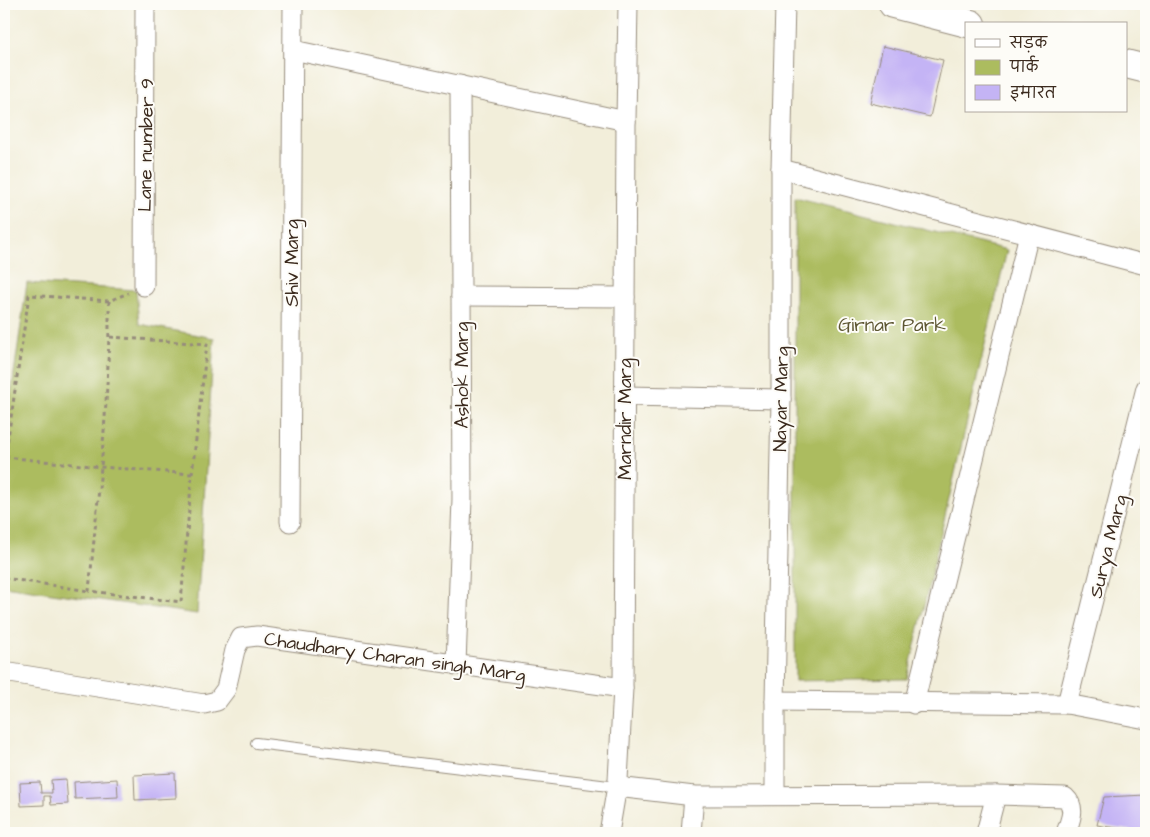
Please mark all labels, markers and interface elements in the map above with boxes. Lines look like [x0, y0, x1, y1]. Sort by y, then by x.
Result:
legend [965, 22, 1128, 112]
text: सड़क [1009, 33, 1048, 54]
text: पार्क [1009, 55, 1040, 78]
street label: Lane number 9 [132, 78, 161, 212]
text: इमारत [1010, 83, 1057, 104]
street label: Shiv Marg [279, 219, 307, 307]
park label: Girnar Park [838, 312, 946, 339]
street label: Ashok Marg [449, 321, 477, 428]
street label: Nayar Marg [767, 346, 797, 452]
street label: Marndir Marg [612, 358, 640, 480]
street label: Surya Marg [1083, 492, 1135, 601]
street label: Chaudhary Charan singh Marg [262, 626, 527, 690]

